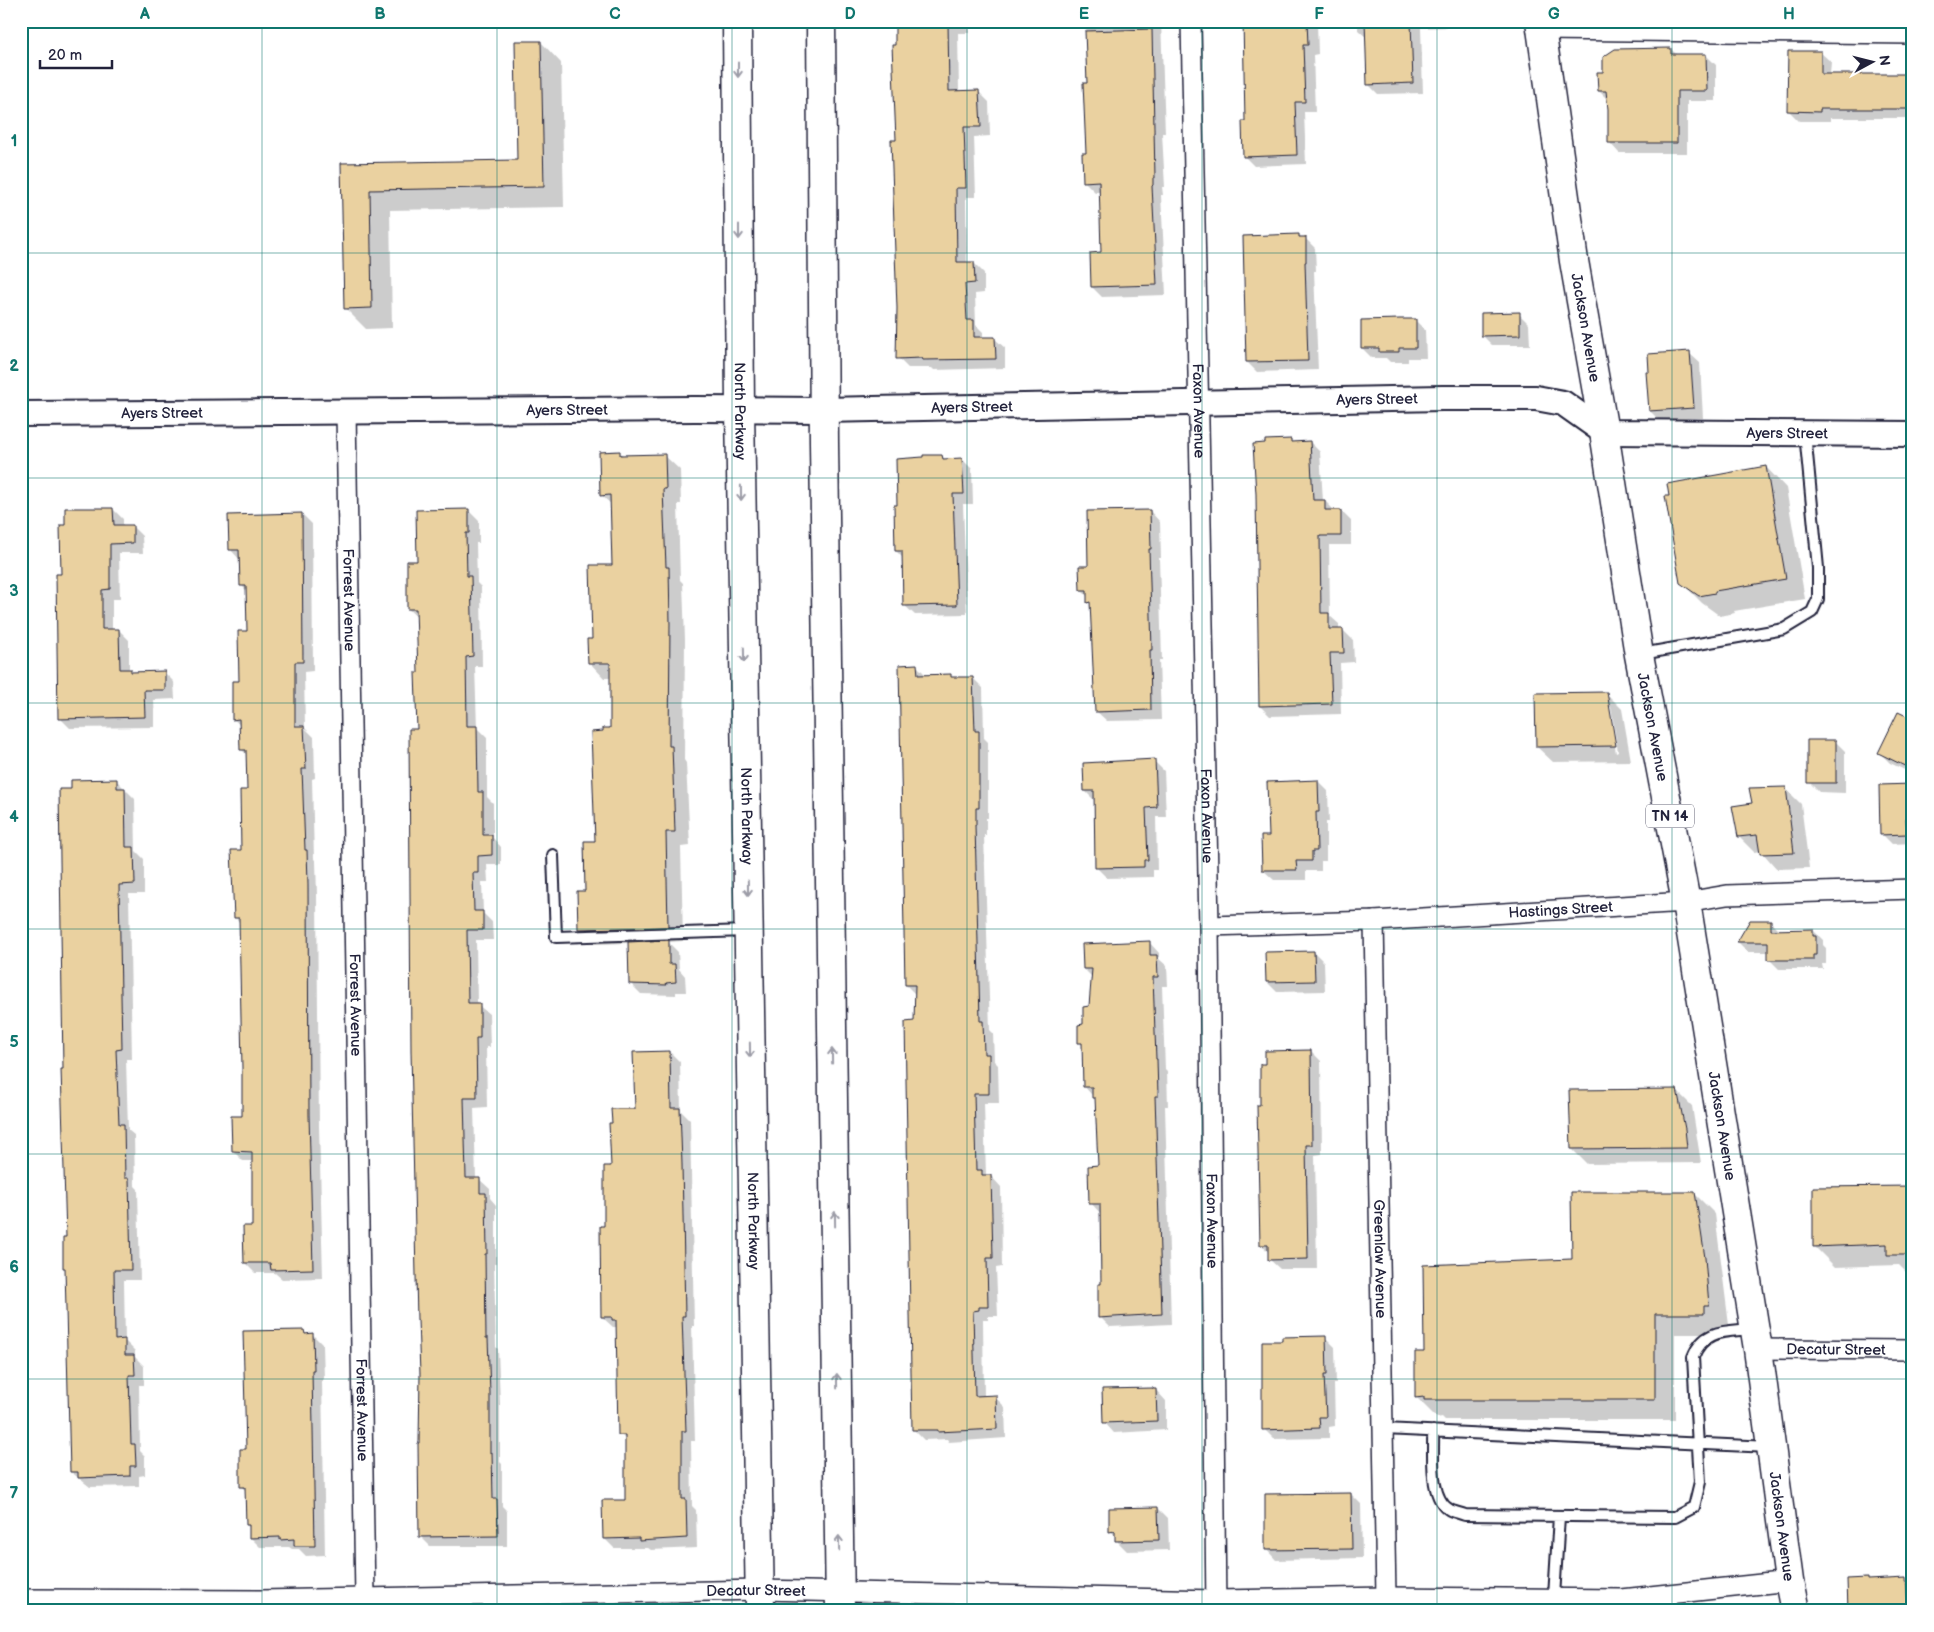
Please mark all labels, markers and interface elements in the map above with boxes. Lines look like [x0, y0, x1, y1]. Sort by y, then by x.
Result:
text: A [139, 5, 150, 24]
text: B [374, 5, 386, 24]
text: C [609, 5, 621, 24]
text: D [844, 5, 856, 24]
text: E [1079, 5, 1089, 24]
text: F [1314, 5, 1324, 24]
text: G [1548, 5, 1560, 24]
text: H [1783, 5, 1795, 24]
scale bar [40, 38, 112, 70]
north arrow [1846, 38, 1896, 88]
text: 20 m [48, 46, 82, 65]
text: N [1875, 54, 1893, 67]
one-way arrow [733, 62, 743, 78]
text: 1 [11, 132, 17, 151]
one-way arrow [734, 224, 744, 240]
street label: Jackson Avenue [1567, 272, 1605, 384]
text: 2 [9, 357, 19, 376]
street label: North Parkway [730, 362, 750, 460]
street label: Faxon Avenue [1188, 363, 1209, 459]
street label: Ayers Street [1336, 389, 1418, 410]
street label: Ayers Street [931, 397, 1013, 417]
street label: Ayers Street [526, 400, 608, 420]
street label: Ayers Street [121, 403, 203, 423]
street label: Ayers Street [1746, 423, 1828, 443]
one-way arrow [736, 484, 746, 501]
street label: Forrest Avenue [339, 548, 359, 652]
text: 3 [9, 582, 19, 601]
one-way arrow [739, 647, 749, 663]
street label: Jackson Avenue [1633, 671, 1672, 783]
street label: North Parkway [736, 767, 757, 865]
street label: Faxon Avenue [1196, 768, 1217, 864]
road number: TN 14 [1646, 804, 1694, 828]
text: 4 [9, 808, 19, 827]
one-way arrow [743, 879, 753, 895]
street label: Hastings Street [1508, 897, 1614, 922]
street label: Forrest Avenue [345, 953, 366, 1057]
text: 5 [9, 1033, 19, 1052]
one-way arrow [746, 1042, 755, 1058]
one-way arrow [827, 1048, 837, 1064]
street label: Jackson Avenue [1704, 1070, 1740, 1182]
street label: North Parkway [743, 1172, 764, 1270]
street label: Faxon Avenue [1202, 1173, 1222, 1268]
street label: Greenlaw Avenue [1369, 1199, 1391, 1319]
one-way arrow [830, 1211, 839, 1227]
text: 6 [9, 1258, 19, 1277]
street label: Decatur Street [1786, 1340, 1886, 1359]
street label: Forrest Avenue [352, 1358, 372, 1462]
one-way arrow [832, 1373, 842, 1390]
street label: Jackson Avenue [1765, 1471, 1798, 1582]
text: 7 [10, 1484, 19, 1503]
one-way arrow [834, 1536, 844, 1552]
street label: Decatur Street [706, 1580, 806, 1601]

